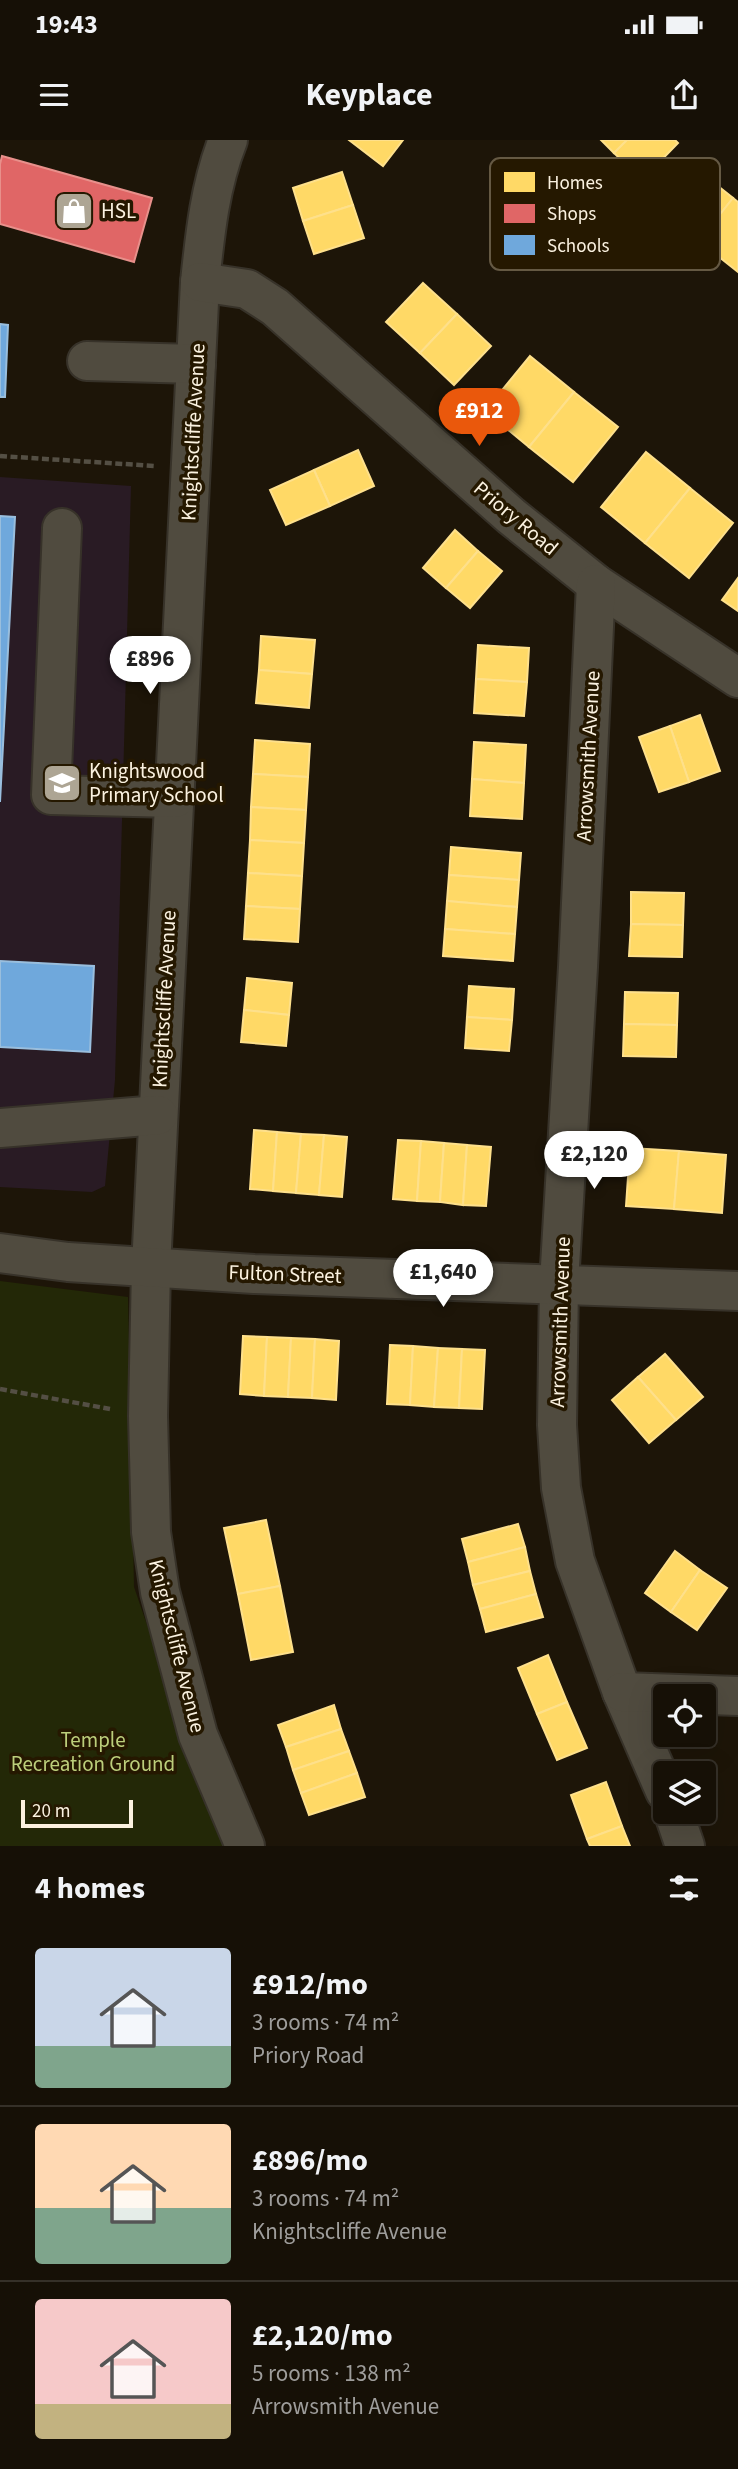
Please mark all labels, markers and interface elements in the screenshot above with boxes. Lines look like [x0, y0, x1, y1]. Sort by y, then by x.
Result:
text: 19:43 [35, 6, 98, 43]
text: Keyplace [305, 72, 433, 118]
icon: menu [35, 76, 73, 114]
icon: share [665, 76, 703, 114]
legend [490, 158, 720, 270]
text: Homes [547, 170, 603, 197]
shop icon: HSL [53, 190, 95, 232]
place label: HSL [101, 196, 136, 226]
text: Shops [547, 201, 596, 228]
text: Schools [547, 233, 610, 260]
street label: Knightscliffe Avenue [173, 342, 213, 522]
pin: £912 [438, 388, 520, 448]
text: £912 [455, 394, 503, 427]
street label: Priory Road [467, 474, 565, 562]
pin: £896 [109, 636, 191, 696]
text: £896 [126, 642, 174, 675]
street label: Arrowsmith Avenue [569, 670, 607, 842]
place label: Knightswood Primary School [89, 756, 224, 810]
school or university icon: Knightswood Primary School [41, 762, 83, 804]
street label: Knightscliffe Avenue [144, 909, 184, 1089]
pin: £2,120 [537, 1132, 651, 1191]
text: £2,120 [560, 1137, 628, 1170]
street label: Arrowsmith Avenue [542, 1236, 578, 1408]
pin: £1,640 [386, 1250, 500, 1309]
text: £1,640 [409, 1255, 477, 1288]
street label: Fulton Street [228, 1257, 342, 1291]
street label: Knightscliffe Avenue [141, 1556, 213, 1736]
map controls [653, 1684, 716, 1824]
button: locate [653, 1684, 716, 1747]
park label: Temple Recreation Ground [11, 1725, 175, 1779]
button: layers [653, 1761, 716, 1824]
scale bar [21, 1797, 133, 1829]
text: 20 m [32, 1798, 70, 1825]
text: 4 homes [35, 1867, 145, 1910]
icon: filters [665, 1869, 703, 1907]
text: £912/mo [252, 1963, 368, 2006]
icon: home [91, 1976, 175, 2060]
text: 3 rooms · 74 m² [252, 2006, 399, 2039]
text: Priory Road [252, 2039, 364, 2072]
text: £896/mo [252, 2139, 368, 2182]
icon: home [91, 2152, 175, 2236]
text: 3 rooms · 74 m² [252, 2182, 399, 2215]
text: Knightscliffe Avenue [252, 2215, 447, 2248]
text: £2,120/mo [252, 2314, 393, 2357]
icon: home [91, 2327, 175, 2411]
text: 5 rooms · 138 m² [252, 2357, 411, 2390]
text: Arrowsmith Avenue [252, 2390, 439, 2423]

